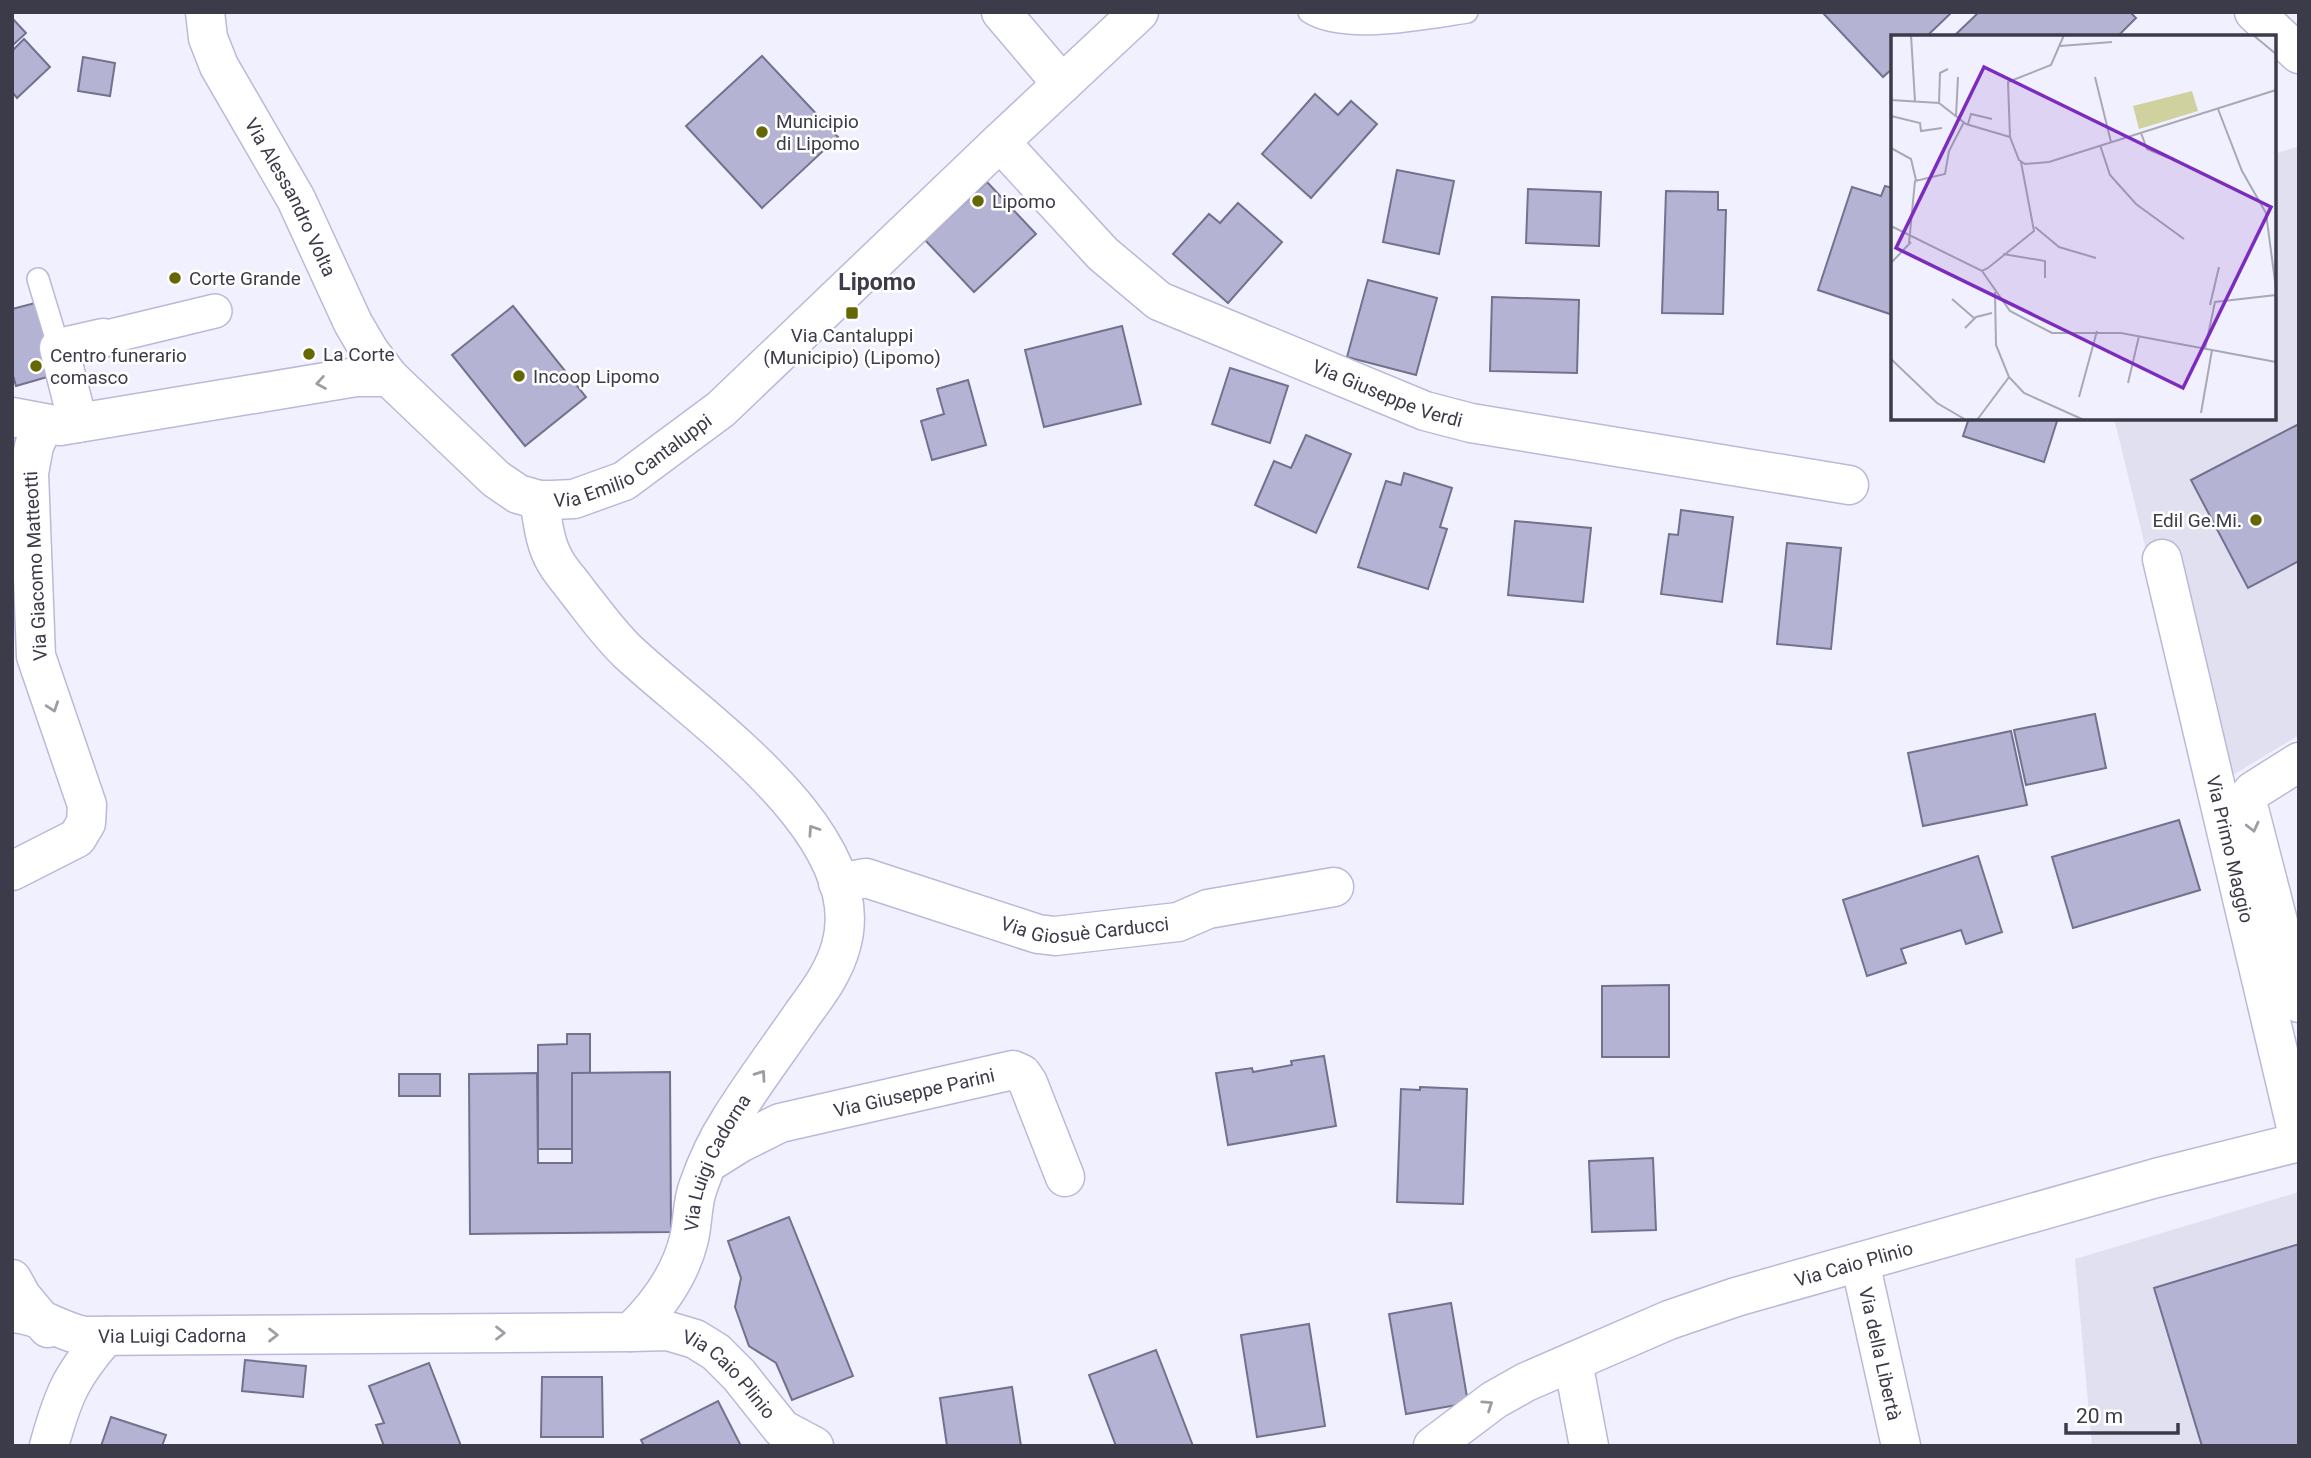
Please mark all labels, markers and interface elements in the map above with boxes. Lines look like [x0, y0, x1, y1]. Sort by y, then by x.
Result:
inset map [1891, 35, 2276, 420]
place label: Municipio di Lipomo [776, 110, 860, 155]
street label: Via Alessandro Volta [240, 114, 341, 280]
marker: Municipio di Lipomo [754, 124, 770, 140]
place label: Lipomo [992, 190, 1056, 213]
marker: Lipomo [970, 193, 986, 209]
place label: Corte Grande [189, 267, 301, 290]
district label: Lipomo [838, 269, 916, 296]
marker: Corte Grande [167, 270, 183, 286]
marker: Via Cantaluppi (Municipio) (Lipomo) [844, 305, 860, 321]
place label: Via Cantaluppi (Municipio) (Lipomo) [763, 324, 941, 369]
place label: La Corte [323, 343, 395, 366]
place label: Centro funerario comasco [50, 344, 187, 389]
marker: La Corte [301, 346, 317, 362]
street label: Via Giuseppe Verdi [1309, 355, 1465, 432]
marker: Centro funerario comasco [28, 358, 44, 374]
place label: Incoop Lipomo [533, 365, 660, 388]
marker: Incoop Lipomo [511, 368, 527, 384]
one-way arrow [315, 375, 327, 390]
street label: Via Emilio Cantaluppi [553, 409, 716, 512]
street label: Via Giacomo Matteotti [19, 471, 52, 661]
place label: Edil Ge.Mi. [2152, 509, 2242, 532]
marker: Edil Ge.Mi. [2248, 512, 2264, 528]
one-way arrow [45, 700, 59, 712]
street label: Via Primo Maggio [2201, 773, 2258, 925]
one-way arrow [2245, 821, 2259, 833]
one-way arrow [809, 825, 821, 838]
street label: Via Giosuè Carducci [998, 912, 1170, 948]
street label: Via Giuseppe Parini [832, 1064, 997, 1122]
one-way arrow [753, 1070, 765, 1083]
street label: Via Luigi Cadorna [680, 1090, 756, 1233]
street label: Via Caio Plinio [1792, 1236, 1915, 1292]
street label: Via della Libertà [1854, 1285, 1906, 1423]
street label: Via Luigi Cadorna [98, 1324, 246, 1348]
one-way arrow [495, 1325, 506, 1341]
street label: Via Caio Plinio [680, 1325, 780, 1424]
one-way arrow [267, 1327, 278, 1342]
scale bar [2066, 1392, 2178, 1436]
one-way arrow [1480, 1401, 1493, 1413]
text: 20 m [2076, 1404, 2123, 1428]

